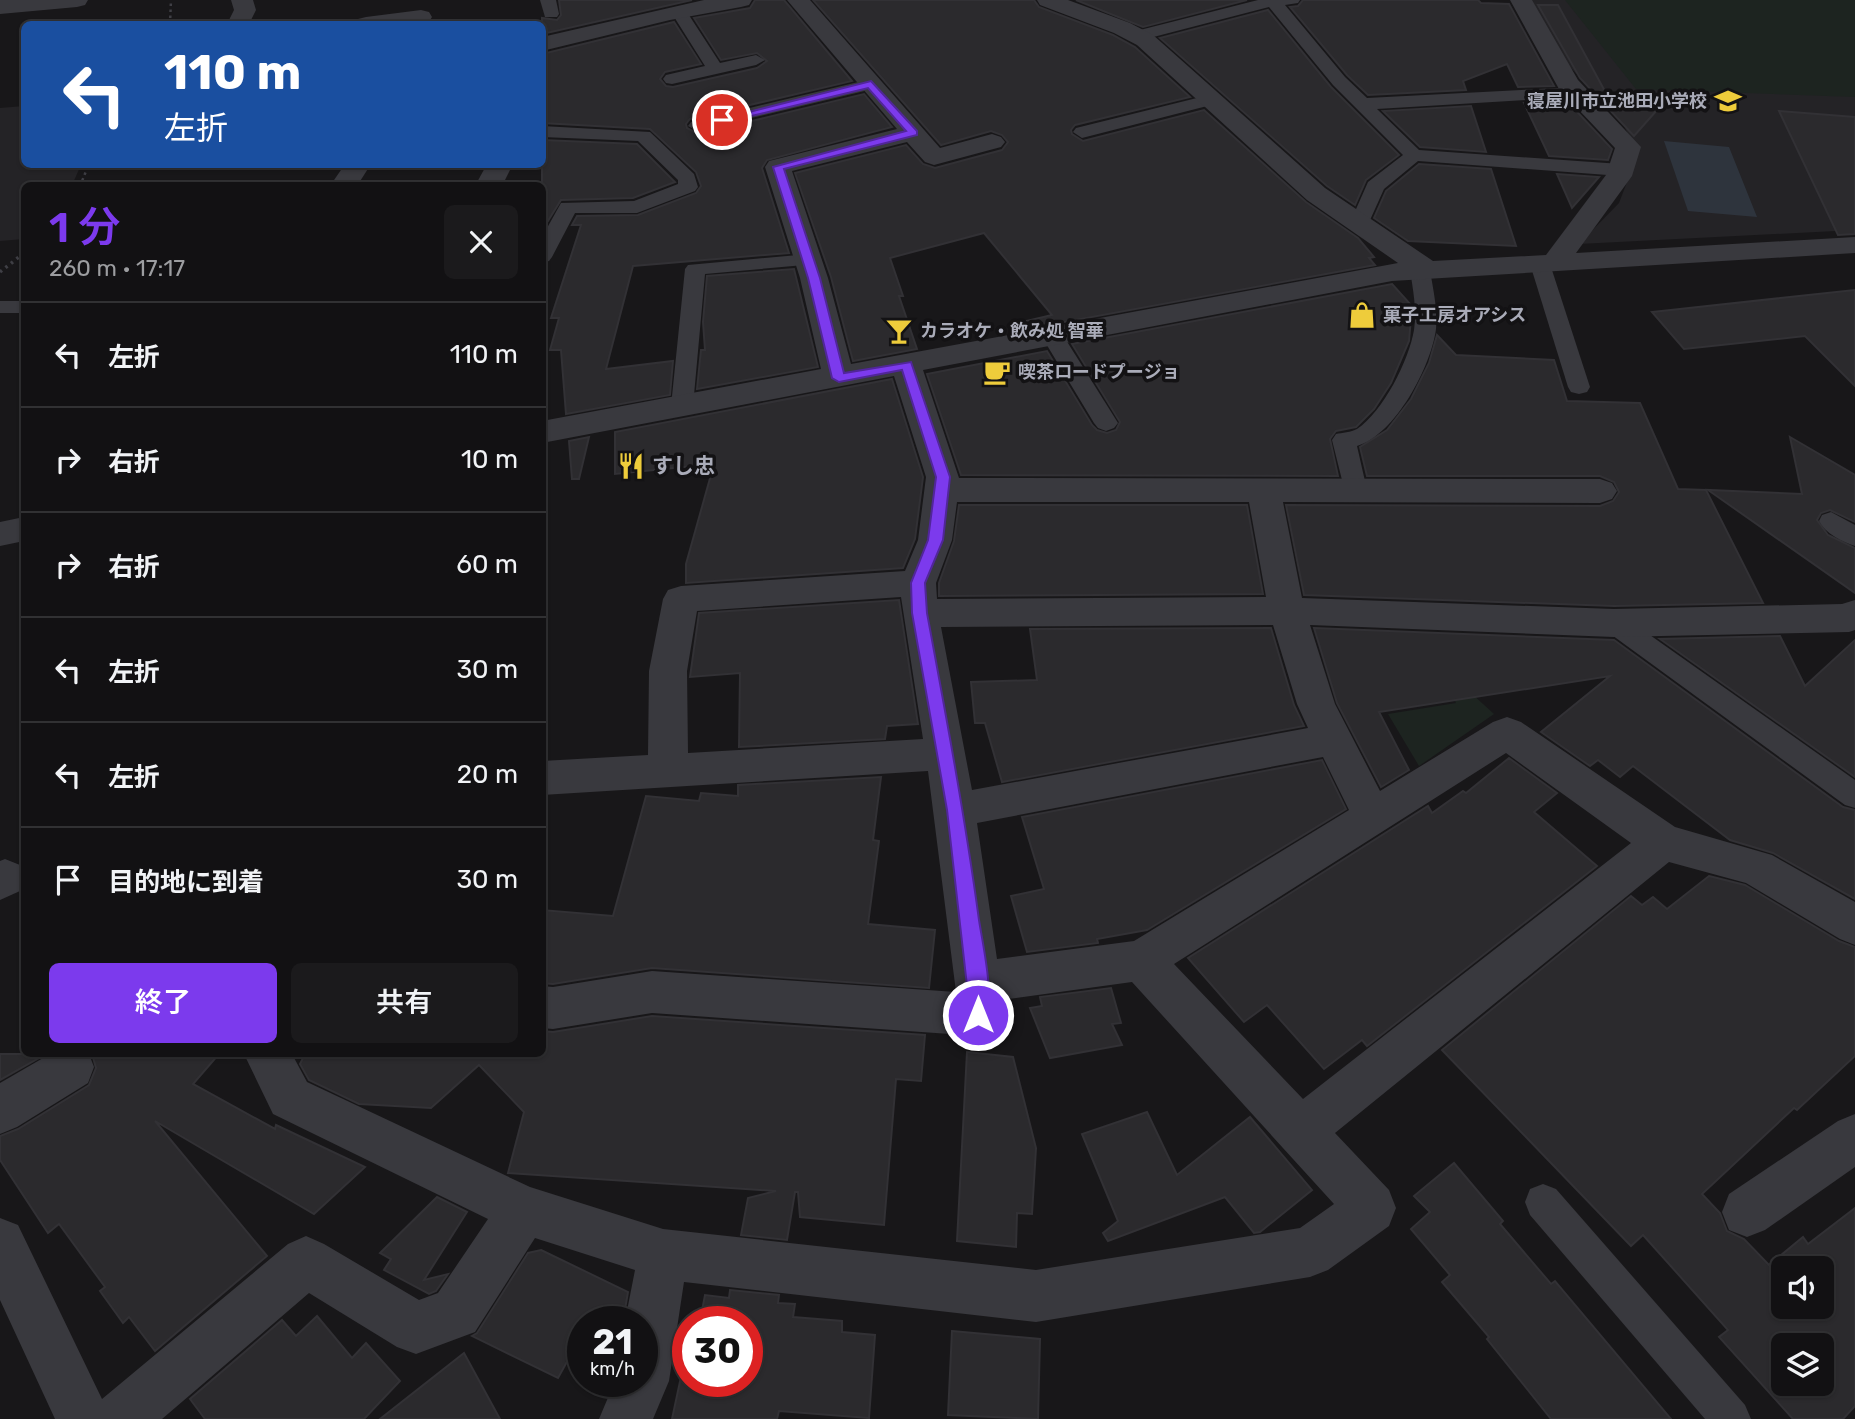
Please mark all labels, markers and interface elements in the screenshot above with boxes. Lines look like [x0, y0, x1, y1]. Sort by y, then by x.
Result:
text: 110 m [164, 43, 301, 101]
icon: left [49, 49, 140, 140]
school or university icon: 寝屋川市立池田小学校 [1713, 86, 1743, 116]
pin [692, 90, 752, 150]
place label: 寝屋川市立池田小学校 [1527, 90, 1707, 112]
icon: arrive [703, 101, 741, 139]
text: 左折 [164, 109, 228, 147]
text: 1 分 [49, 203, 120, 253]
button: close [444, 205, 518, 279]
text: 260 m · 17:17 [49, 254, 185, 282]
shop icon: 菓子工房オアシス [1347, 300, 1377, 330]
place label: 菓子工房オアシス [1383, 304, 1526, 326]
bar icon: カラオケ・飲み処 智華 [884, 316, 914, 346]
place label: カラオケ・飲み処 智華 [920, 320, 1104, 342]
icon: left [49, 336, 87, 374]
text: 110 m [450, 339, 518, 370]
text: 左折 [108, 342, 160, 373]
cafe icon: 喫茶ロードプージョ [982, 357, 1012, 387]
place label: 喫茶ロードプージョ [1018, 361, 1180, 383]
icon: right [49, 441, 87, 479]
text: 10 m [461, 444, 518, 475]
text: 右折 [108, 447, 160, 478]
restaurant icon: すし忠 [616, 451, 646, 481]
place label: すし忠 [652, 453, 715, 478]
icon: right [49, 546, 87, 584]
text: 60 m [456, 549, 518, 580]
text: 右折 [108, 552, 160, 583]
icon: left [49, 651, 87, 689]
text: 30 m [456, 654, 518, 685]
text: 左折 [108, 657, 160, 688]
icon: left [49, 756, 87, 794]
text: 20 m [457, 759, 518, 790]
text: 左折 [108, 762, 160, 793]
icon: arrive [49, 861, 87, 899]
text: 30 m [456, 864, 518, 895]
text: 目的地に到着 [108, 867, 264, 898]
button: 終了 [49, 963, 277, 1043]
button: 共有 [291, 963, 518, 1043]
position arrow [941, 978, 1015, 1052]
map controls [1771, 1256, 1834, 1396]
button: sound [1771, 1256, 1834, 1319]
speed limit sign: 30 [672, 1306, 763, 1397]
text: 21 [592, 1321, 633, 1363]
button: layers [1771, 1333, 1834, 1396]
text: km/h [590, 1358, 635, 1380]

